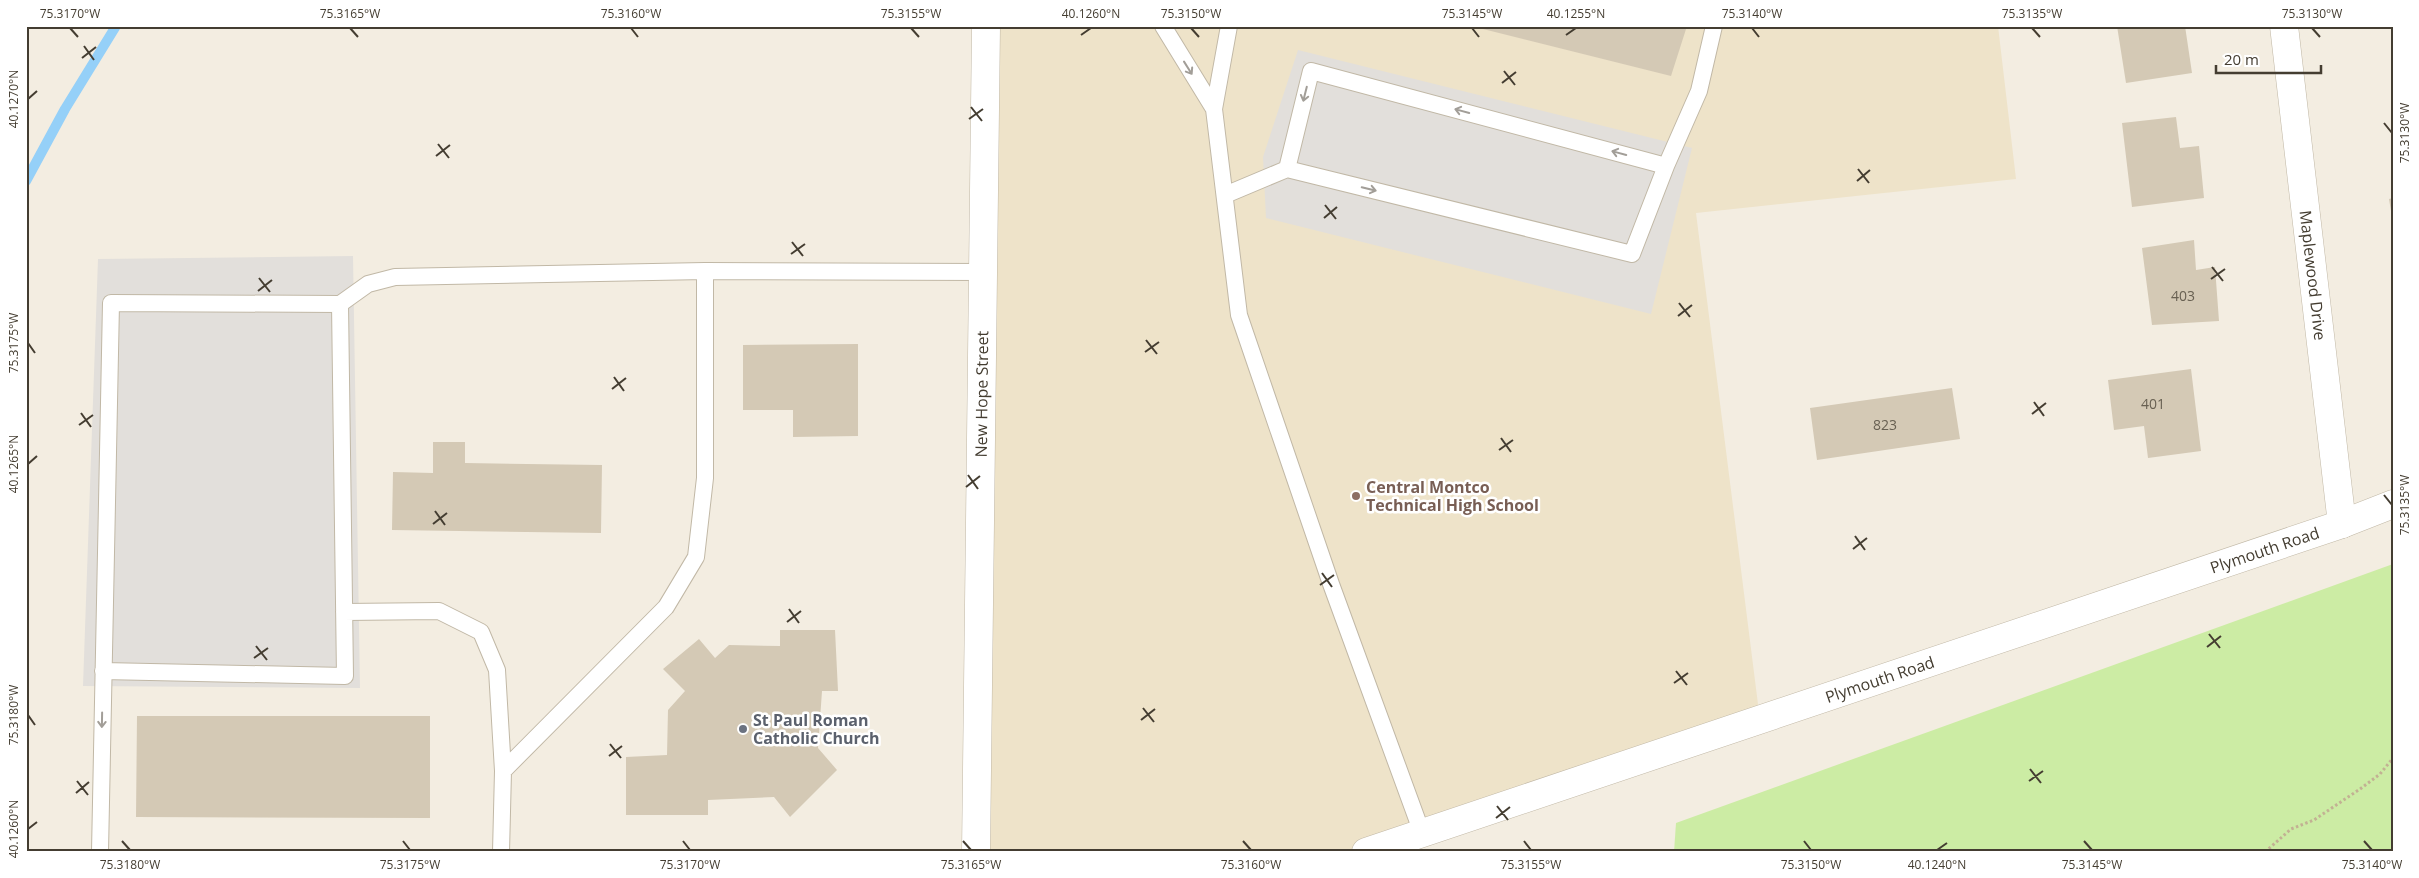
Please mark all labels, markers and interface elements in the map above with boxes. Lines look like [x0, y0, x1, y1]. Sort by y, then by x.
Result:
text: 75.3170°W [40, 5, 100, 22]
text: 75.3165°W [320, 5, 380, 22]
text: 75.3160°W [601, 5, 661, 22]
text: 75.3155°W [881, 5, 941, 22]
text: 40.1260°N [1062, 5, 1120, 22]
text: 75.3150°W [1161, 5, 1221, 22]
text: 75.3145°W [1442, 5, 1502, 22]
text: 40.1255°N [1547, 5, 1605, 22]
text: 75.3140°W [1722, 5, 1782, 22]
text: 75.3135°W [2002, 5, 2062, 22]
text: 75.3130°W [2282, 5, 2342, 22]
scale bar [2216, 42, 2322, 74]
text: 20 m [2224, 49, 2259, 69]
one-way arrow [1183, 61, 1194, 75]
text: 40.1270°N [5, 70, 22, 128]
one-way arrow [1300, 86, 1309, 102]
text: 75.3130°W [2396, 103, 2413, 163]
one-way arrow [1454, 106, 1470, 115]
one-way arrow [1611, 148, 1627, 157]
one-way arrow [1361, 185, 1377, 194]
street label: Maplewood Drive [2295, 209, 2332, 342]
house number: 403 [2171, 286, 2195, 305]
text: 75.3175°W [5, 313, 22, 373]
street label: New Hope Street [970, 330, 993, 457]
house number: 401 [2141, 394, 2165, 413]
house number: 823 [1873, 415, 1897, 434]
text: 40.1265°N [5, 435, 22, 493]
text: 75.3135°W [2396, 475, 2413, 535]
place label: Central Montco Technical High School [1366, 476, 1539, 516]
marker: Central Montco Technical High School [1350, 490, 1362, 502]
street label: Plymouth Road [2207, 521, 2322, 579]
street label: Plymouth Road [1822, 651, 1937, 708]
text: 75.3180°W [5, 685, 22, 745]
place label: St Paul Roman Catholic Church [753, 709, 880, 749]
one-way arrow [98, 712, 107, 728]
marker: St Paul Roman Catholic Church [737, 723, 749, 735]
text: 40.1260°N [5, 800, 22, 858]
text: 75.3180°W [100, 856, 160, 873]
text: 75.3175°W [380, 856, 440, 873]
text: 75.3170°W [660, 856, 720, 873]
text: 75.3165°W [941, 856, 1001, 873]
text: 75.3160°W [1221, 856, 1281, 873]
text: 75.3155°W [1501, 856, 1561, 873]
text: 75.3150°W [1781, 856, 1841, 873]
text: 40.1240°N [1908, 856, 1966, 873]
text: 75.3145°W [2062, 856, 2122, 873]
text: 75.3140°W [2342, 856, 2402, 873]

